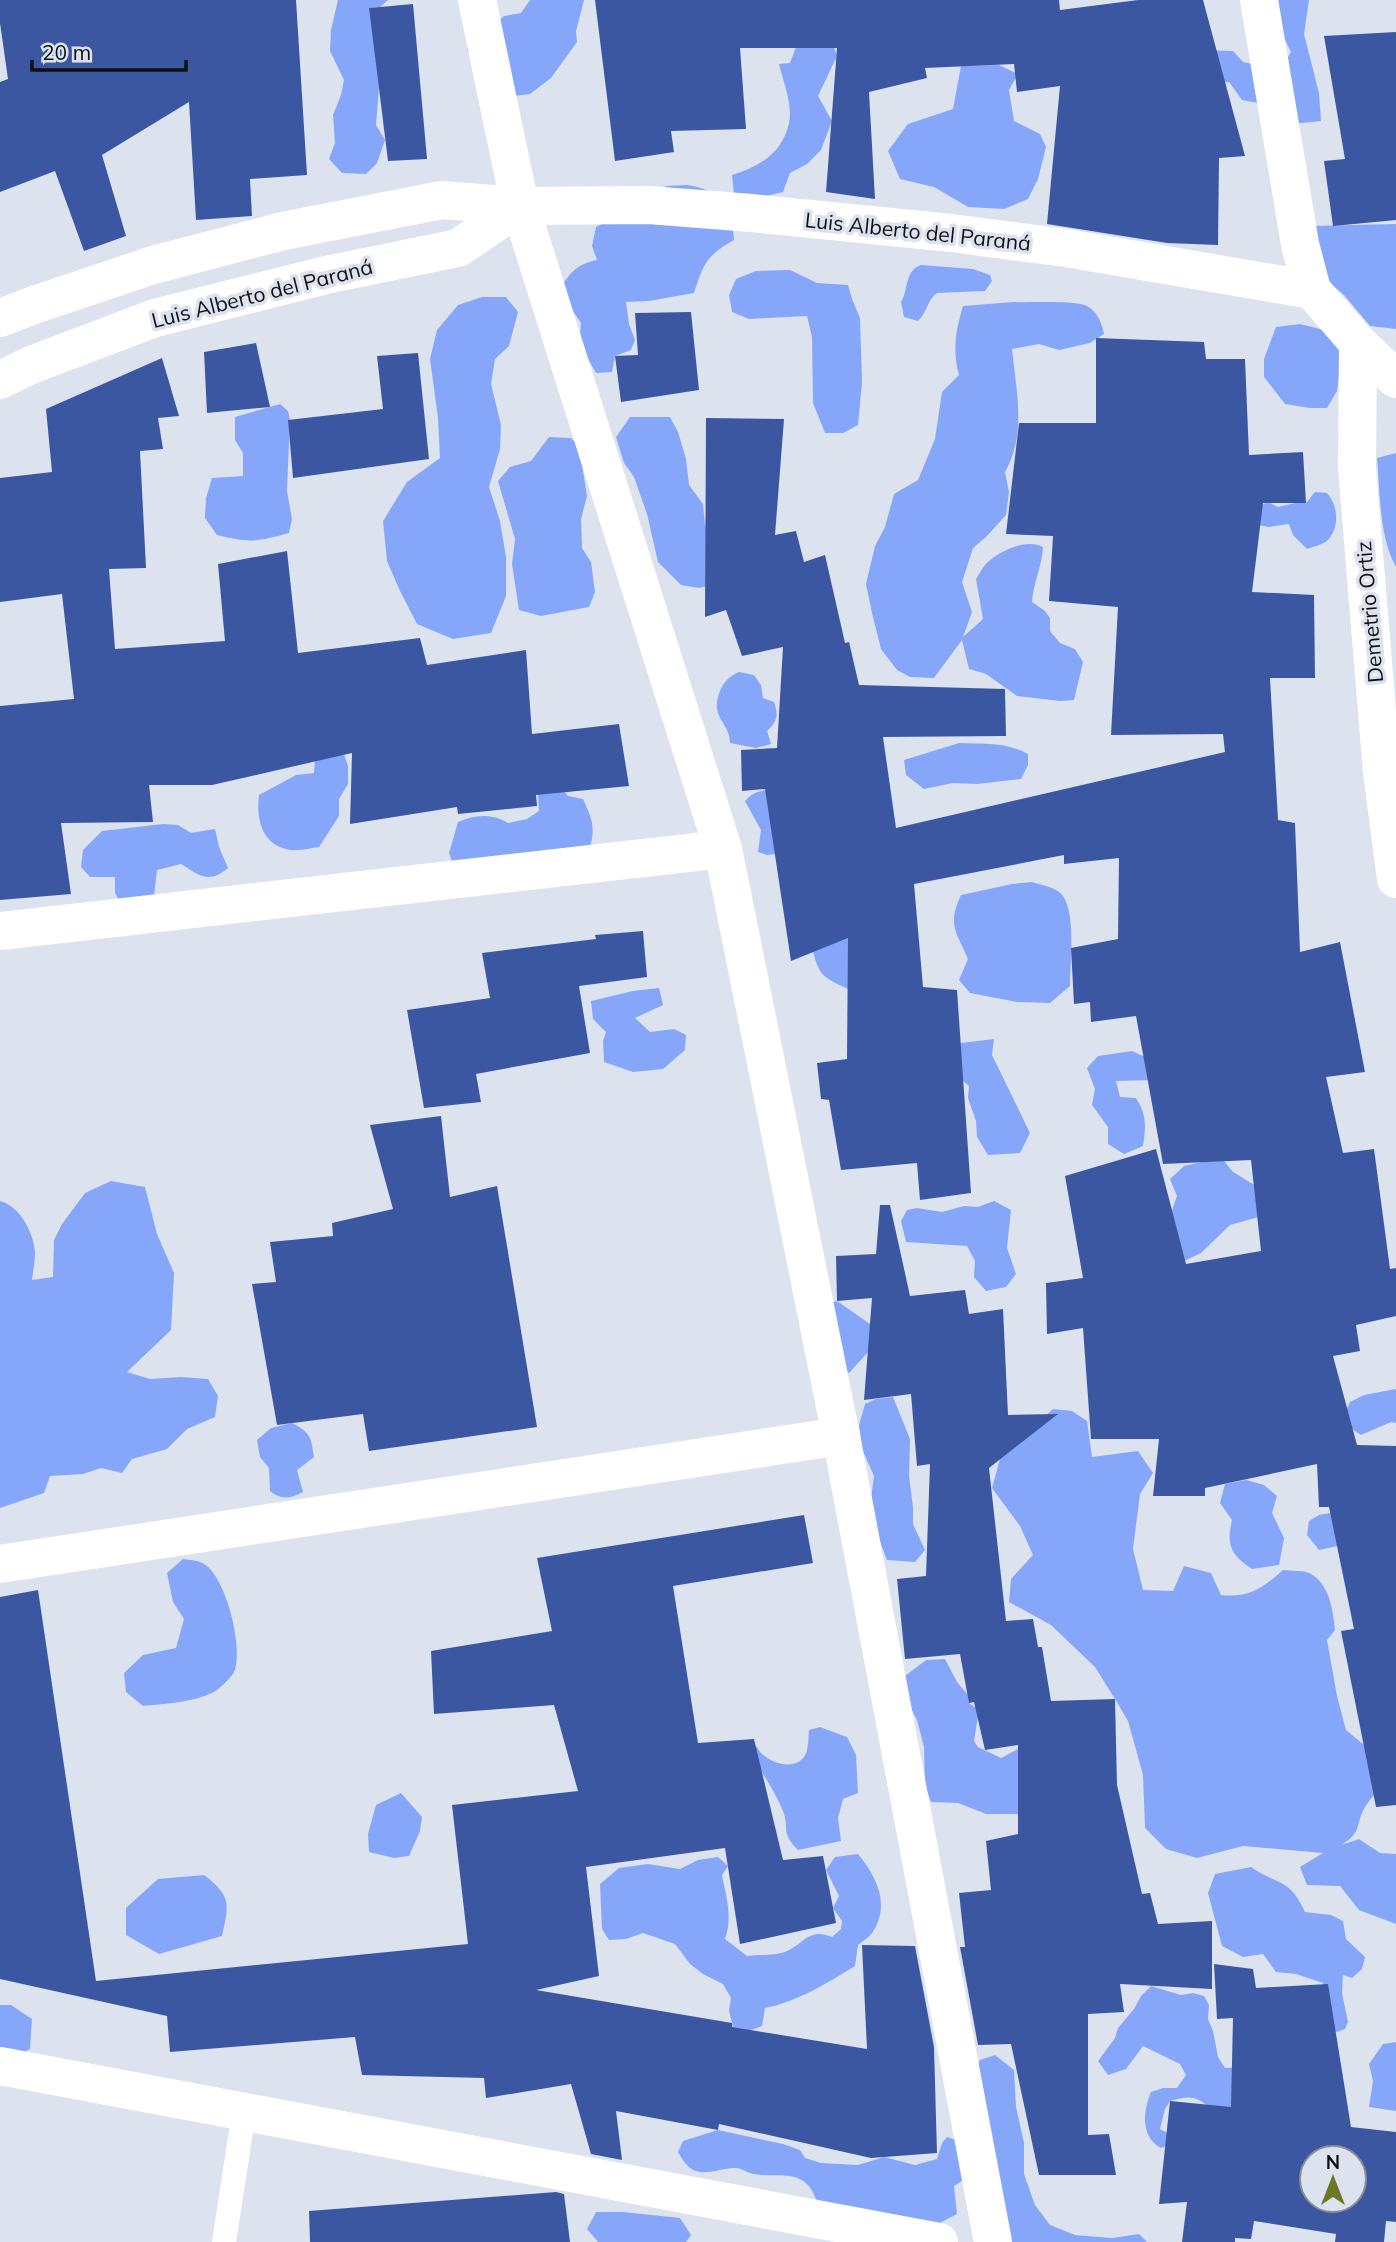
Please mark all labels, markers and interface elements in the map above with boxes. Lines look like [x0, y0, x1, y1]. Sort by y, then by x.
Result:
scale bar [32, 28, 186, 72]
text: 20 m [42, 39, 91, 65]
street label: Luis Alberto del Paraná [804, 206, 1032, 256]
street label: Luis Alberto del Paraná [149, 253, 375, 333]
street label: Demetrio Ortiz [1350, 540, 1388, 684]
north arrow [1298, 2144, 1368, 2214]
text: N [1326, 2150, 1340, 2174]

